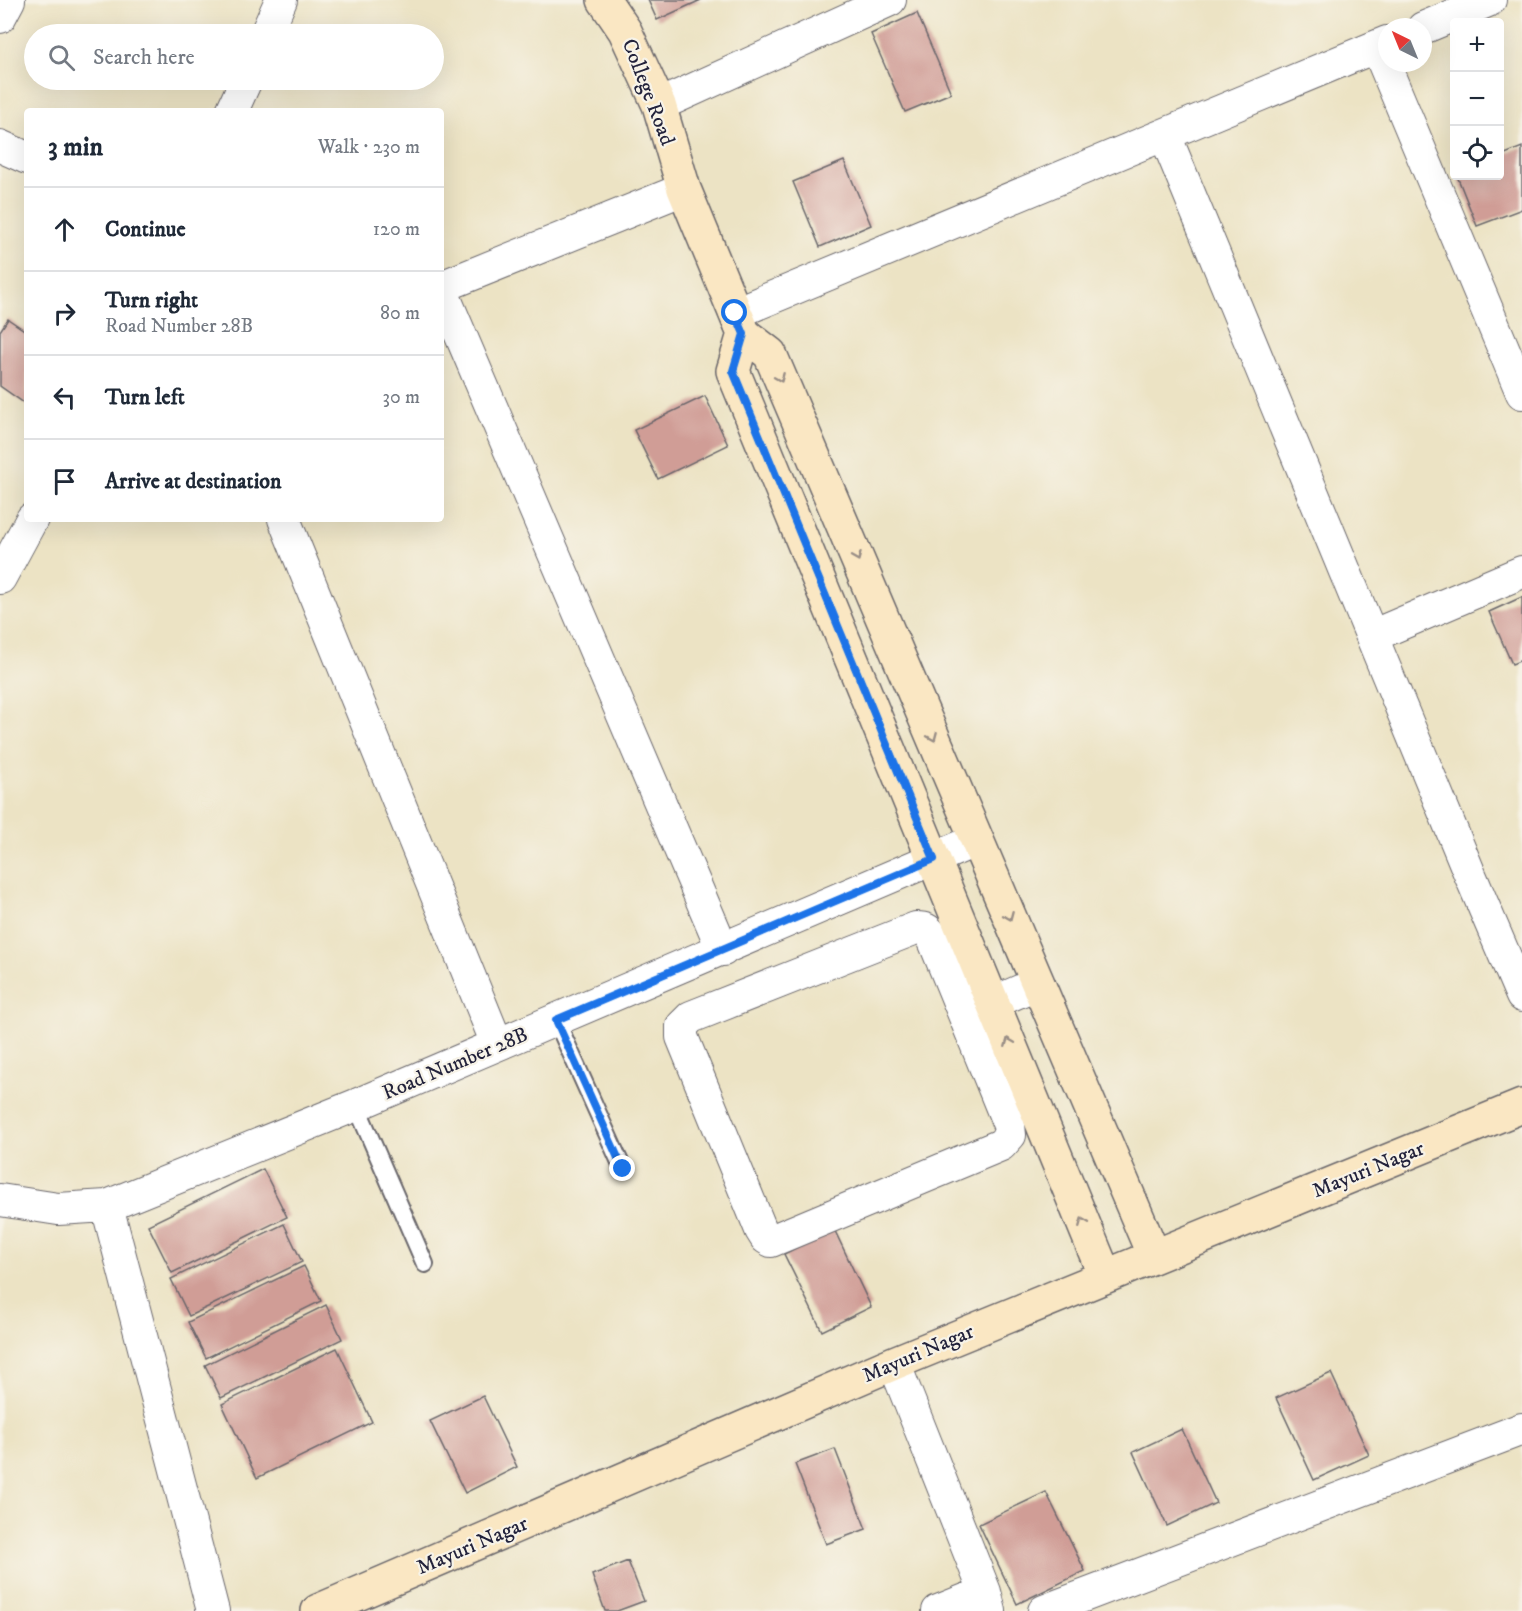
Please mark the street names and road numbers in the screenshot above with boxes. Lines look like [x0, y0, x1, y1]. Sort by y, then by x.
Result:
street label: College Road [616, 35, 680, 150]
street label: Road Number 28B [379, 1022, 532, 1106]
street label: Mayuri Nagar [1309, 1136, 1428, 1204]
street label: Mayuri Nagar [859, 1319, 978, 1389]
street label: Mayuri Nagar [413, 1511, 532, 1581]

